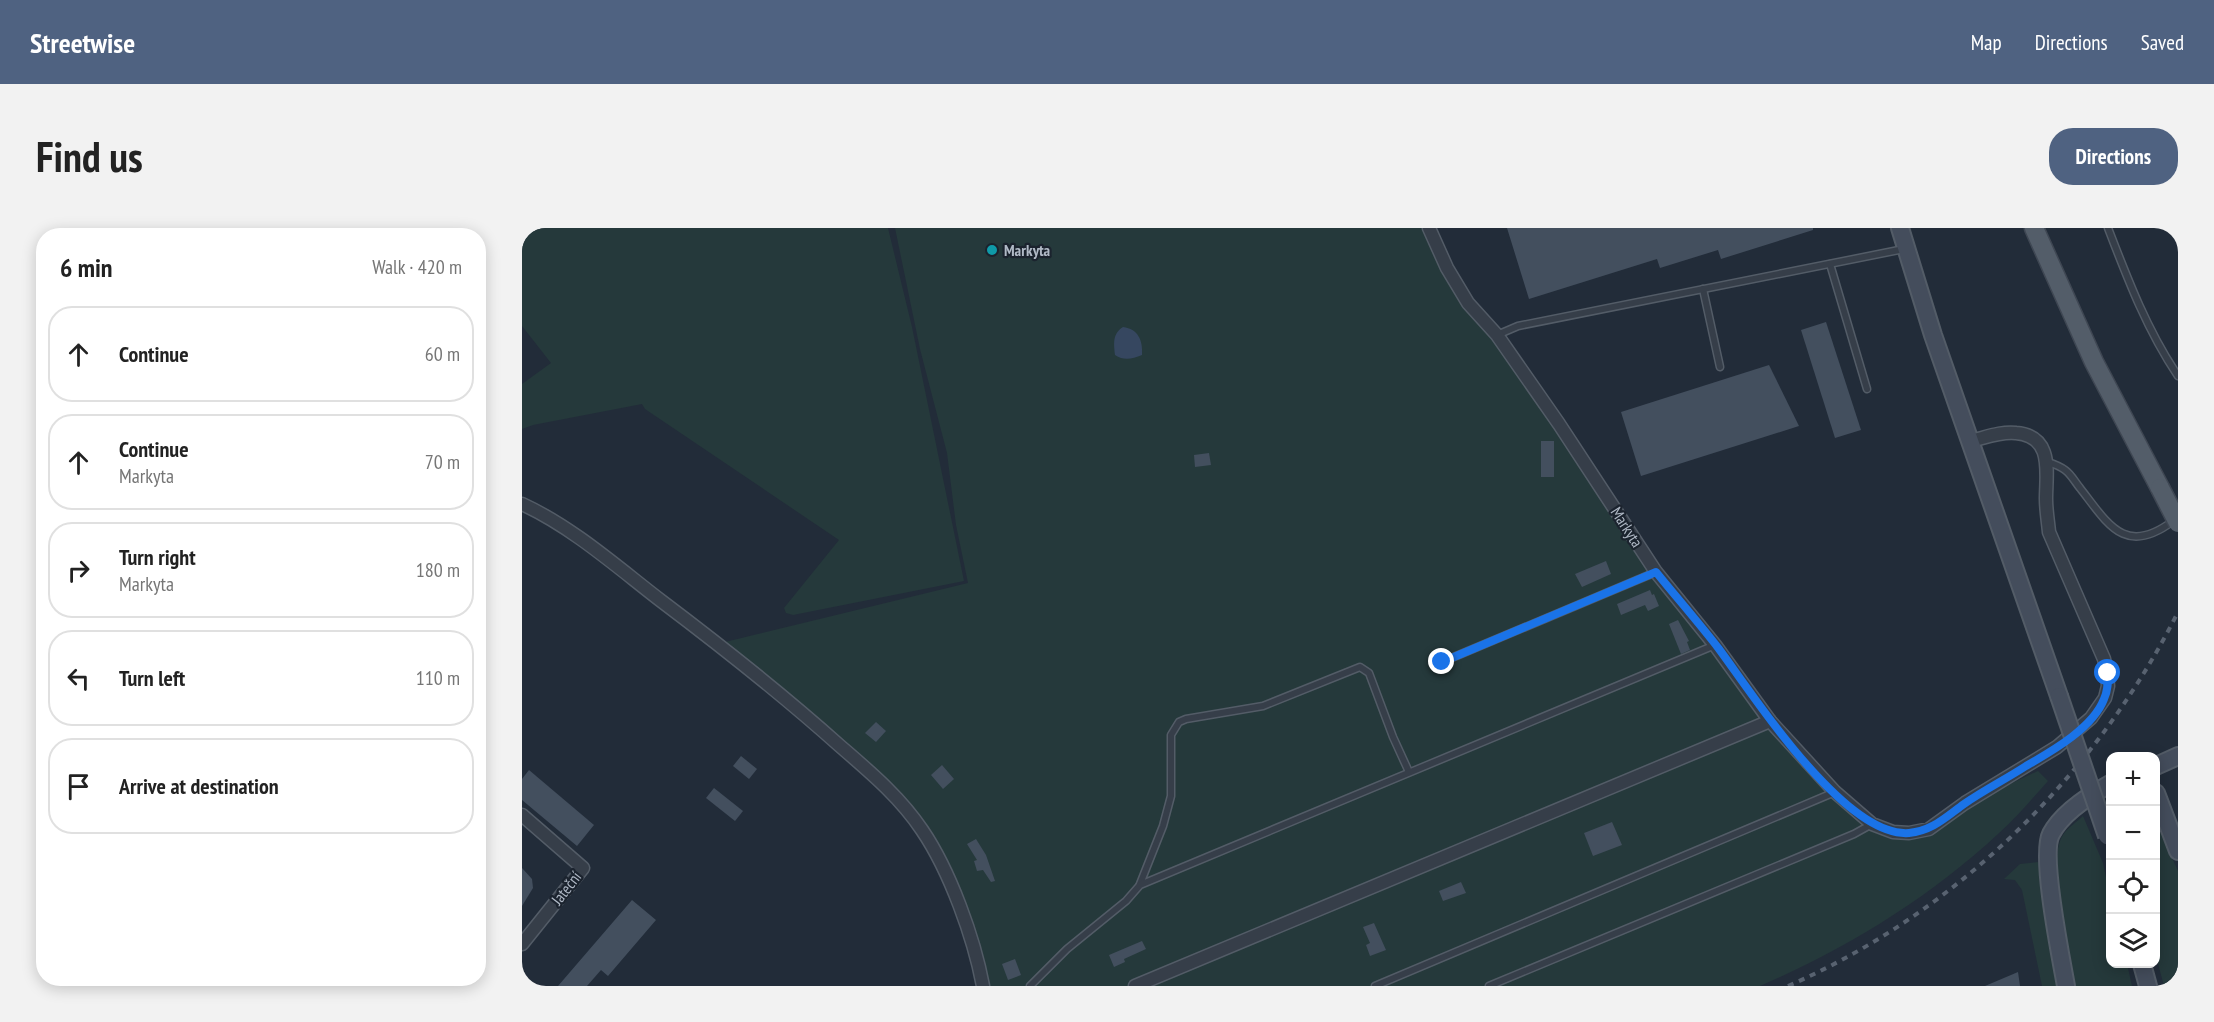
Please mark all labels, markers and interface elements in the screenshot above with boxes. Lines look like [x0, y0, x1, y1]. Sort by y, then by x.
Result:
text: Streetwise [30, 24, 135, 61]
text: Map [1971, 29, 2002, 56]
text: Directions [2035, 29, 2108, 56]
text: Saved [2141, 29, 2184, 56]
button: Directions [2049, 128, 2178, 185]
text: Find us [36, 129, 143, 184]
place label: Markyta [1004, 240, 1051, 260]
marker: Markyta [985, 243, 999, 257]
text: 6 min [60, 251, 113, 284]
text: Walk · 420 m [372, 254, 462, 280]
icon: ahead [62, 338, 95, 371]
text: Continue [119, 340, 189, 368]
text: 60 m [425, 341, 460, 367]
text: Continue [119, 435, 189, 463]
icon: ahead [62, 446, 95, 479]
text: 70 m [425, 449, 460, 475]
text: Markyta [119, 463, 174, 489]
street label: Markyta [1607, 503, 1647, 551]
text: Turn right [119, 543, 196, 571]
icon: right [62, 554, 95, 587]
text: 180 m [416, 557, 460, 583]
text: Markyta [119, 571, 174, 597]
route end [1428, 648, 1454, 674]
route start [2094, 659, 2120, 685]
icon: left [62, 662, 95, 695]
text: Turn left [119, 664, 185, 692]
text: 110 m [416, 665, 460, 691]
map controls [2106, 752, 2160, 968]
button: + [2106, 752, 2160, 806]
icon: arrive [62, 770, 95, 803]
text: Arrive at destination [119, 772, 279, 800]
button: − [2106, 806, 2160, 860]
button: locate [2106, 860, 2160, 914]
street label: Jateční [546, 867, 586, 910]
button: layers [2106, 914, 2160, 968]

